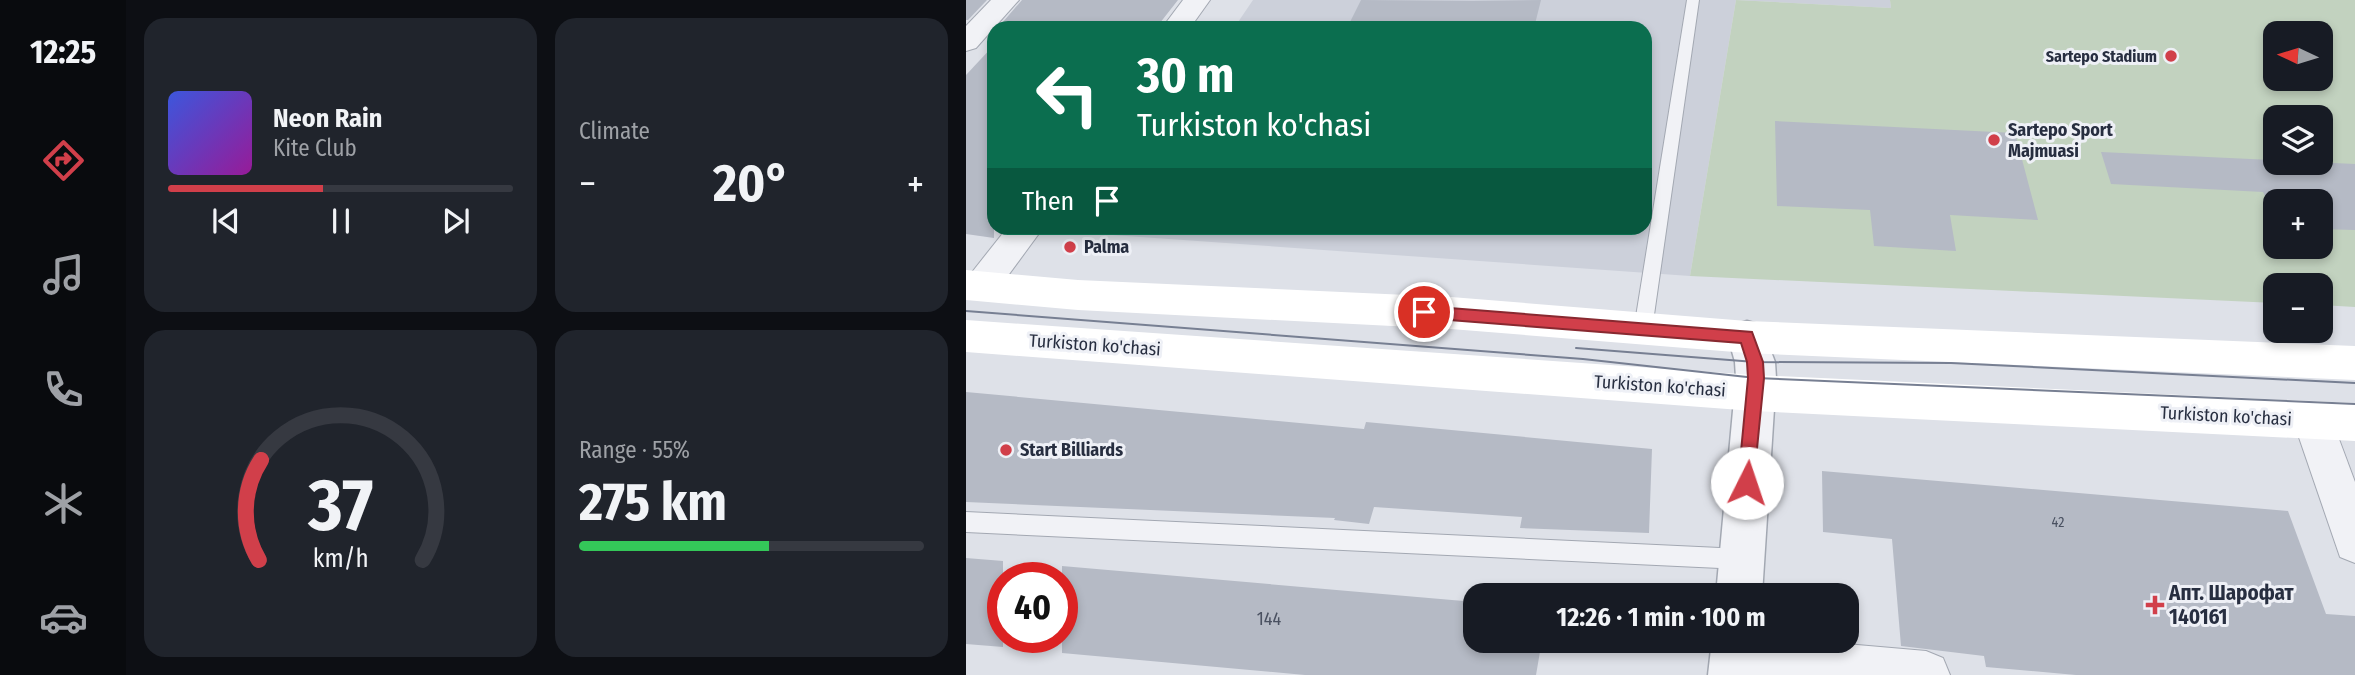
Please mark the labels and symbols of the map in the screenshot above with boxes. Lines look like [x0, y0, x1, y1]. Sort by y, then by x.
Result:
north arrow [2263, 21, 2333, 91]
place label: Sartepo Stadium [2046, 47, 2157, 66]
marker: Sartepo Stadium [2163, 48, 2179, 64]
place label: Sartepo Sport Majmuasi [2008, 119, 2113, 162]
marker: Sartepo Sport Majmuasi [1986, 132, 2002, 148]
place label: Palma [1084, 236, 1129, 258]
marker: Palma [1062, 239, 1078, 255]
pin [1394, 282, 1454, 342]
street label: Turkiston ko'chasi [1028, 329, 1162, 361]
street label: Turkiston ko'chasi [1593, 370, 1727, 402]
street label: Turkiston ko'chasi [2160, 402, 2292, 430]
place label: Start Billiards [1020, 439, 1123, 461]
marker: Start Billiards [998, 442, 1014, 458]
position arrow [1710, 446, 1784, 520]
house number: 42 [2052, 514, 2064, 531]
speed limit sign: 40 [987, 562, 1078, 653]
place label: Апт. Шарофат 140161 [2168, 580, 2295, 630]
marker: Апт. Шарофат 140161 [2147, 597, 2163, 613]
house number: 144 [1257, 608, 1282, 630]

